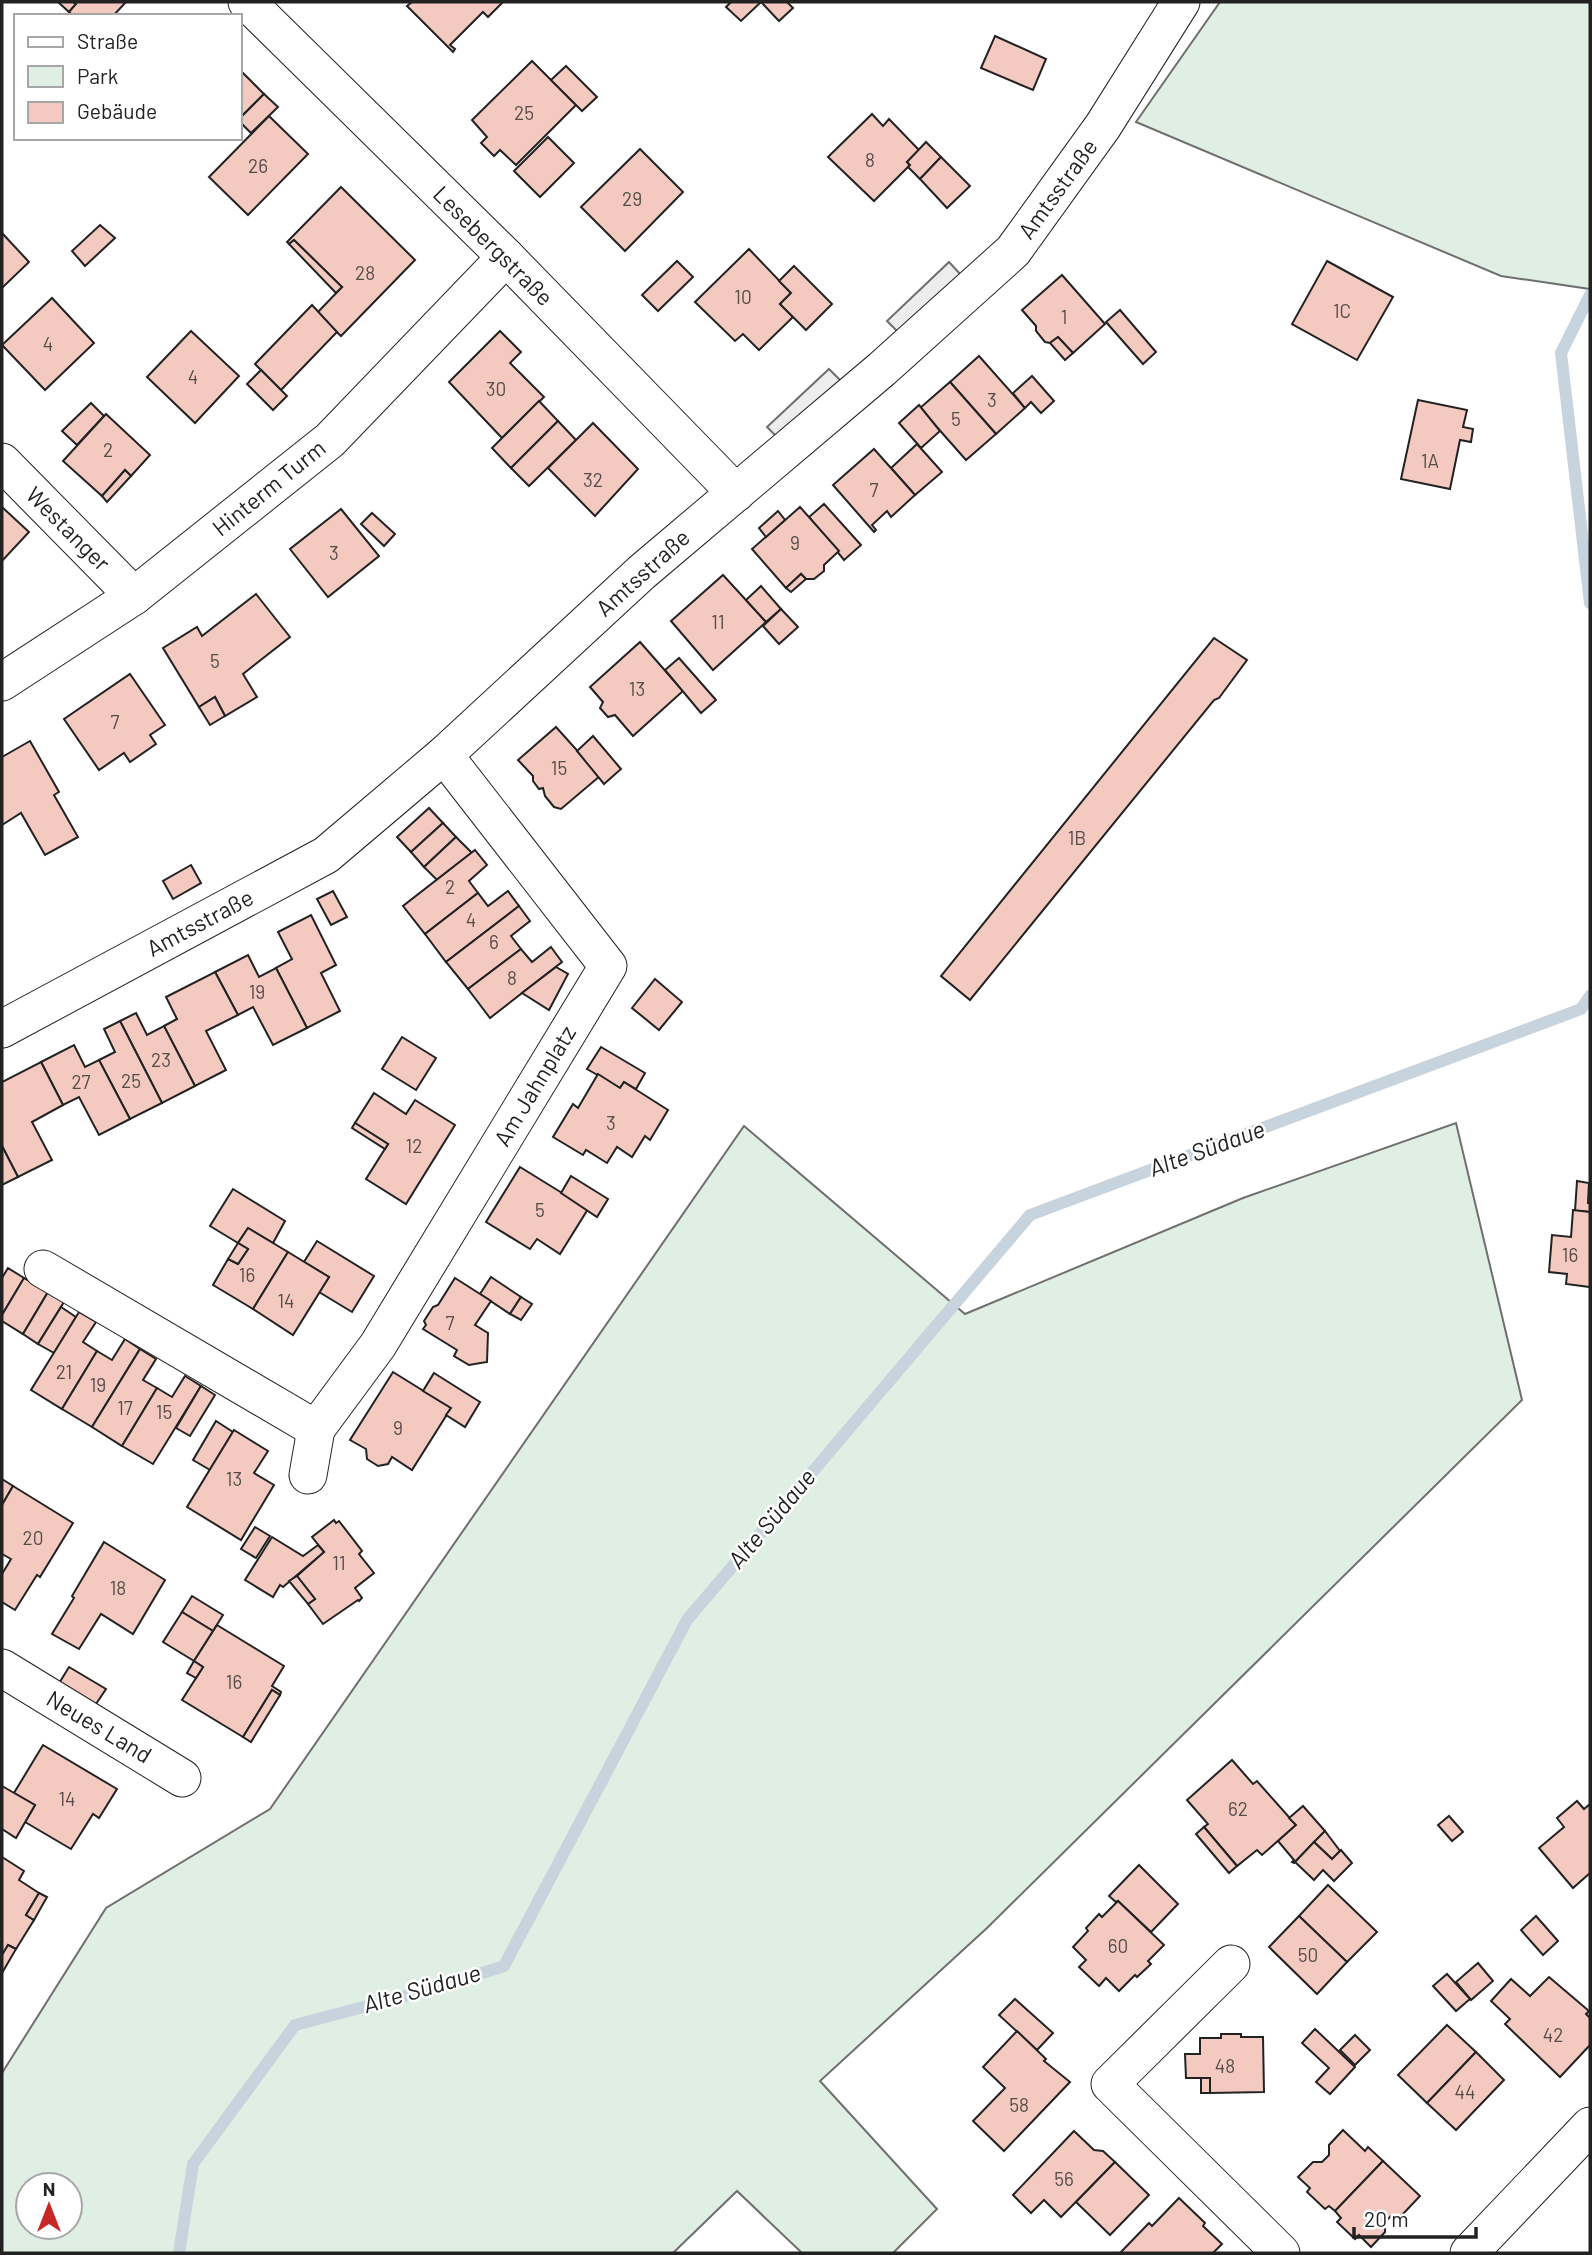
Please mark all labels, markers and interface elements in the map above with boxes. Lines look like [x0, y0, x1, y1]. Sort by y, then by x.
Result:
legend [14, 14, 242, 140]
text: Straße [77, 28, 138, 53]
text: Park [77, 63, 118, 88]
text: Gebäude [77, 98, 157, 123]
house number: 25 [514, 101, 534, 124]
street label: Amtsstraße [1012, 133, 1103, 244]
house number: 8 [865, 148, 875, 171]
house number: 26 [248, 154, 268, 177]
street label: Lesebergstraße [428, 180, 559, 311]
house number: 29 [622, 187, 642, 210]
house number: 28 [355, 261, 375, 284]
house number: 10 [734, 285, 752, 308]
house number: 1C [1333, 299, 1351, 322]
house number: 1 [1061, 305, 1067, 328]
house number: 4 [43, 332, 53, 355]
house number: 4 [188, 365, 198, 388]
house number: 30 [486, 377, 506, 400]
house number: 3 [987, 388, 997, 411]
house number: 5 [951, 407, 961, 430]
street label: Hinterm Turm [206, 433, 331, 541]
house number: 2 [103, 438, 113, 461]
house number: 1A [1421, 449, 1439, 472]
house number: 32 [583, 468, 603, 491]
house number: 7 [870, 478, 879, 501]
street label: Westanger [21, 480, 117, 577]
street label: Amtsstraße [590, 523, 695, 622]
house number: 9 [790, 531, 800, 554]
house number: 3 [329, 541, 339, 564]
house number: 11 [711, 610, 725, 633]
house number: 5 [210, 649, 220, 672]
house number: 13 [629, 677, 645, 700]
house number: 7 [111, 710, 120, 733]
house number: 15 [551, 756, 567, 779]
house number: 1B [1068, 826, 1086, 849]
house number: 2 [445, 875, 455, 898]
street label: Amtsstraße [141, 882, 258, 962]
house number: 4 [466, 908, 476, 931]
house number: 6 [489, 930, 499, 953]
house number: 8 [507, 966, 517, 989]
house number: 19 [249, 980, 265, 1003]
street label: Am Jahnplatz [487, 1020, 581, 1151]
house number: 23 [151, 1048, 171, 1071]
house number: 25 [121, 1069, 141, 1092]
house number: 27 [71, 1070, 91, 1093]
house number: 3 [606, 1111, 616, 1134]
water label: Alte Südaue [1145, 1113, 1268, 1182]
house number: 12 [406, 1134, 422, 1157]
house number: 5 [535, 1198, 545, 1221]
house number: 16 [1562, 1243, 1578, 1266]
house number: 16 [239, 1263, 255, 1286]
house number: 14 [277, 1289, 295, 1312]
house number: 7 [446, 1311, 455, 1334]
house number: 21 [56, 1360, 72, 1383]
house number: 19 [90, 1373, 106, 1396]
house number: 17 [117, 1396, 133, 1419]
house number: 15 [156, 1400, 172, 1423]
house number: 9 [393, 1416, 403, 1439]
water label: Alte Südaue [721, 1462, 821, 1574]
house number: 13 [226, 1467, 242, 1490]
house number: 20 [23, 1526, 43, 1549]
house number: 11 [332, 1551, 346, 1574]
house number: 18 [110, 1576, 126, 1599]
house number: 16 [226, 1670, 242, 1693]
street label: Neues Land [42, 1684, 157, 1768]
house number: 14 [58, 1787, 76, 1810]
house number: 62 [1228, 1797, 1248, 1820]
house number: 60 [1108, 1934, 1128, 1957]
house number: 50 [1298, 1943, 1318, 1966]
water label: Alte Südaue [359, 1957, 484, 2018]
house number: 42 [1543, 2023, 1563, 2046]
house number: 48 [1215, 2054, 1235, 2077]
house number: 44 [1455, 2080, 1475, 2103]
house number: 58 [1009, 2093, 1029, 2116]
house number: 56 [1054, 2167, 1074, 2190]
north arrow [14, 2171, 84, 2241]
text: N [43, 2177, 55, 2200]
scale bar [1354, 2196, 1476, 2240]
text: 20 m [1364, 2206, 1409, 2231]

